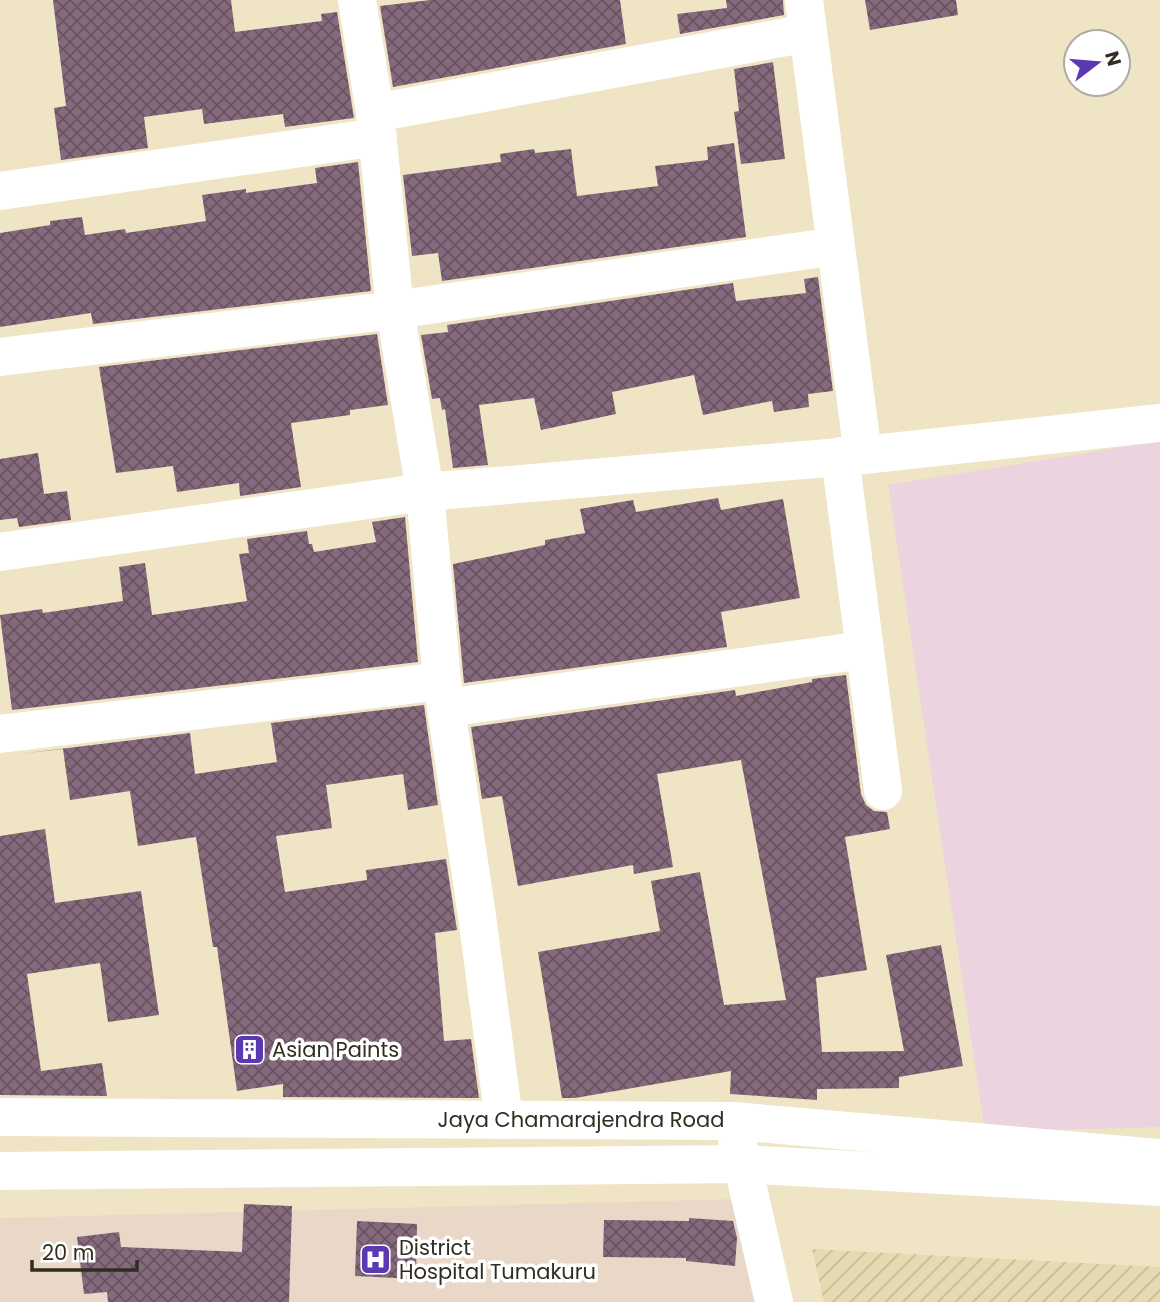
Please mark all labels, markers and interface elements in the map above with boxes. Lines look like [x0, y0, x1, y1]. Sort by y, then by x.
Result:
north arrow [1062, 28, 1132, 98]
text: N [1098, 48, 1128, 69]
building icon: Asian Paints [232, 1033, 266, 1067]
place label: Asian Paints [272, 1035, 399, 1064]
street label: Jaya Chamarajendra Road [438, 1105, 724, 1134]
scale bar [32, 1228, 136, 1272]
place label: District Hospital Tumakuru [399, 1233, 596, 1286]
text: 20 m [42, 1238, 95, 1267]
hospital icon: District Hospital Tumakuru [359, 1243, 393, 1277]

